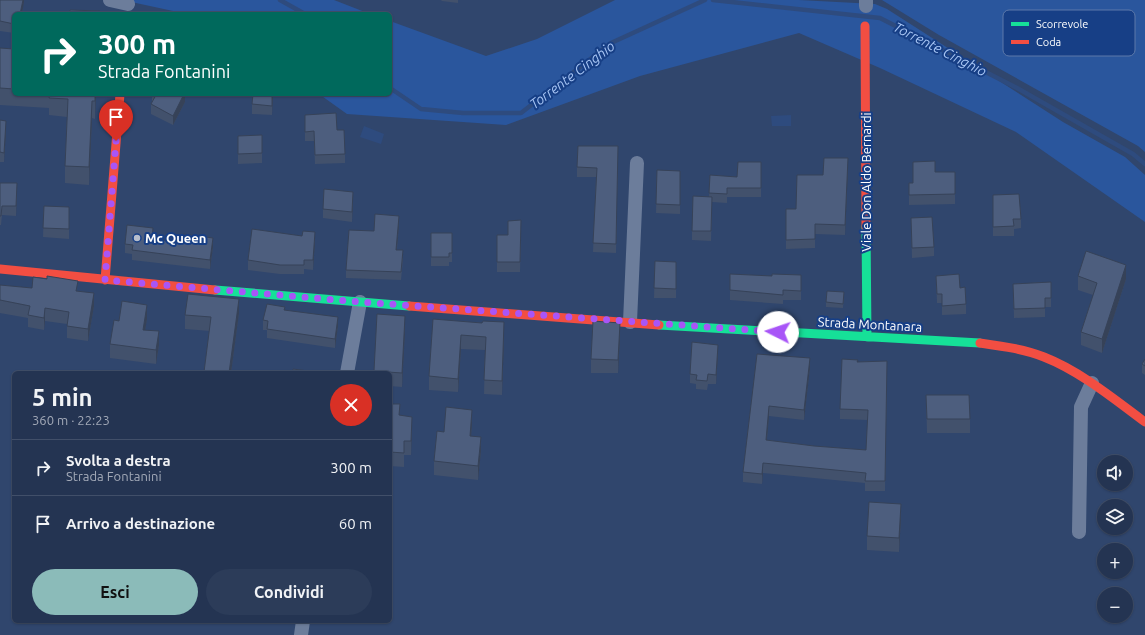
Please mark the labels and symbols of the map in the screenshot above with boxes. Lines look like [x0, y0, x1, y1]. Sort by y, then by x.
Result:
legend [1003, 10, 1135, 56]
text: Scorrevole [1036, 18, 1088, 30]
water label: Torrente Cinghio [891, 19, 989, 79]
text: Coda [1036, 36, 1061, 48]
water label: Torrente Cinghio [526, 38, 618, 112]
pin [99, 100, 133, 141]
street label: Viale Don Aldo Bernardi [859, 112, 873, 252]
place label: Mc Queen [145, 231, 206, 245]
marker: Mc Queen [132, 233, 142, 243]
position arrow [757, 311, 799, 353]
street label: Strada Montanara [817, 314, 923, 334]

